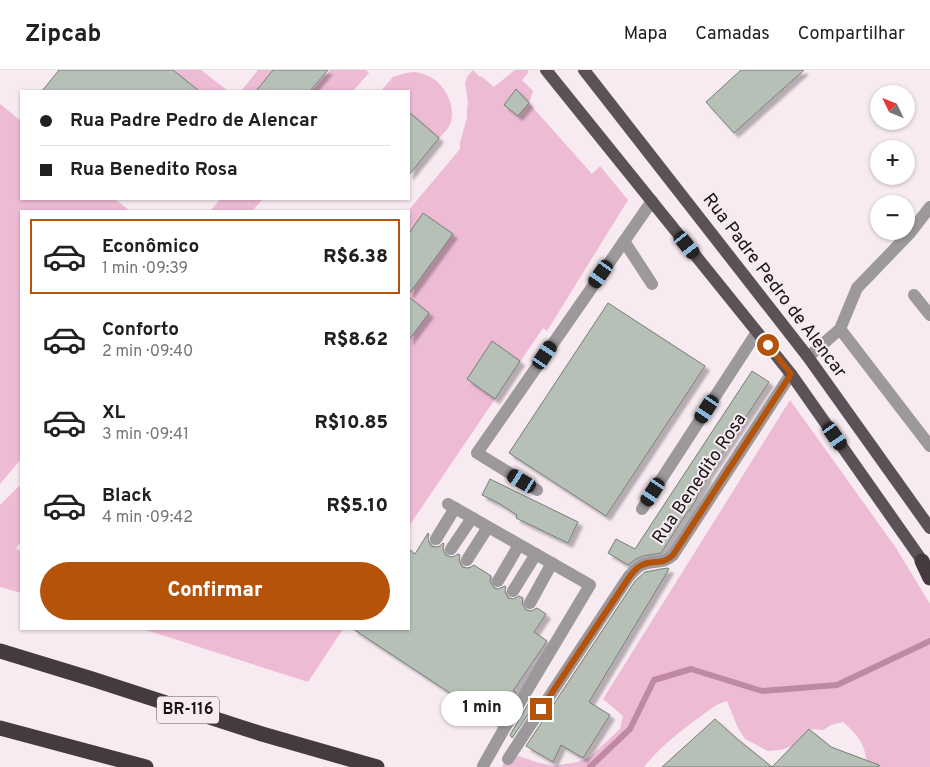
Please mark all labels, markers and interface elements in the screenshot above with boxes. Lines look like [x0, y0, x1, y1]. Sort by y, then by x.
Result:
text: Zipcab [25, 20, 101, 50]
text: Mapa [624, 23, 667, 46]
text: Camadas [695, 23, 770, 46]
text: Compartilhar [798, 23, 905, 46]
north arrow [870, 85, 915, 130]
map controls [870, 85, 915, 240]
text: Rua Padre Pedro de Alencar [70, 109, 318, 133]
button: + [870, 140, 915, 185]
text: Rua Benedito Rosa [70, 158, 238, 182]
street label: Rua Padre Pedro de Alencar [697, 189, 851, 383]
button: − [870, 195, 915, 240]
car [671, 229, 702, 261]
icon: car [42, 234, 87, 279]
text: Econômico [102, 235, 199, 259]
text: R$6.38 [323, 245, 388, 269]
car [586, 257, 615, 291]
text: 1 min · 09:39 [102, 259, 188, 279]
icon: car [42, 317, 87, 362]
text: Conforto [102, 318, 179, 342]
text: R$8.62 [324, 328, 388, 352]
route start [757, 334, 779, 356]
car [530, 338, 559, 372]
text: 2 min · 09:40 [102, 342, 193, 362]
car [692, 392, 721, 426]
icon: car [42, 400, 87, 445]
text: XL [102, 401, 125, 425]
street label: Rua Benedito Rosa [648, 409, 752, 549]
text: R$10.85 [314, 411, 388, 435]
car [820, 419, 849, 453]
text: 3 min · 09:41 [102, 425, 189, 445]
car [505, 467, 538, 495]
car [638, 475, 667, 509]
icon: car [42, 483, 87, 528]
text: Black [102, 484, 152, 508]
text: R$5.10 [327, 494, 388, 518]
text: 4 min · 09:42 [102, 508, 193, 528]
button: Confirmar [40, 562, 390, 620]
callout: 1 min [441, 692, 524, 726]
road number: BR-116 [157, 696, 219, 724]
text: 1 min [462, 698, 502, 718]
route end [530, 698, 552, 720]

